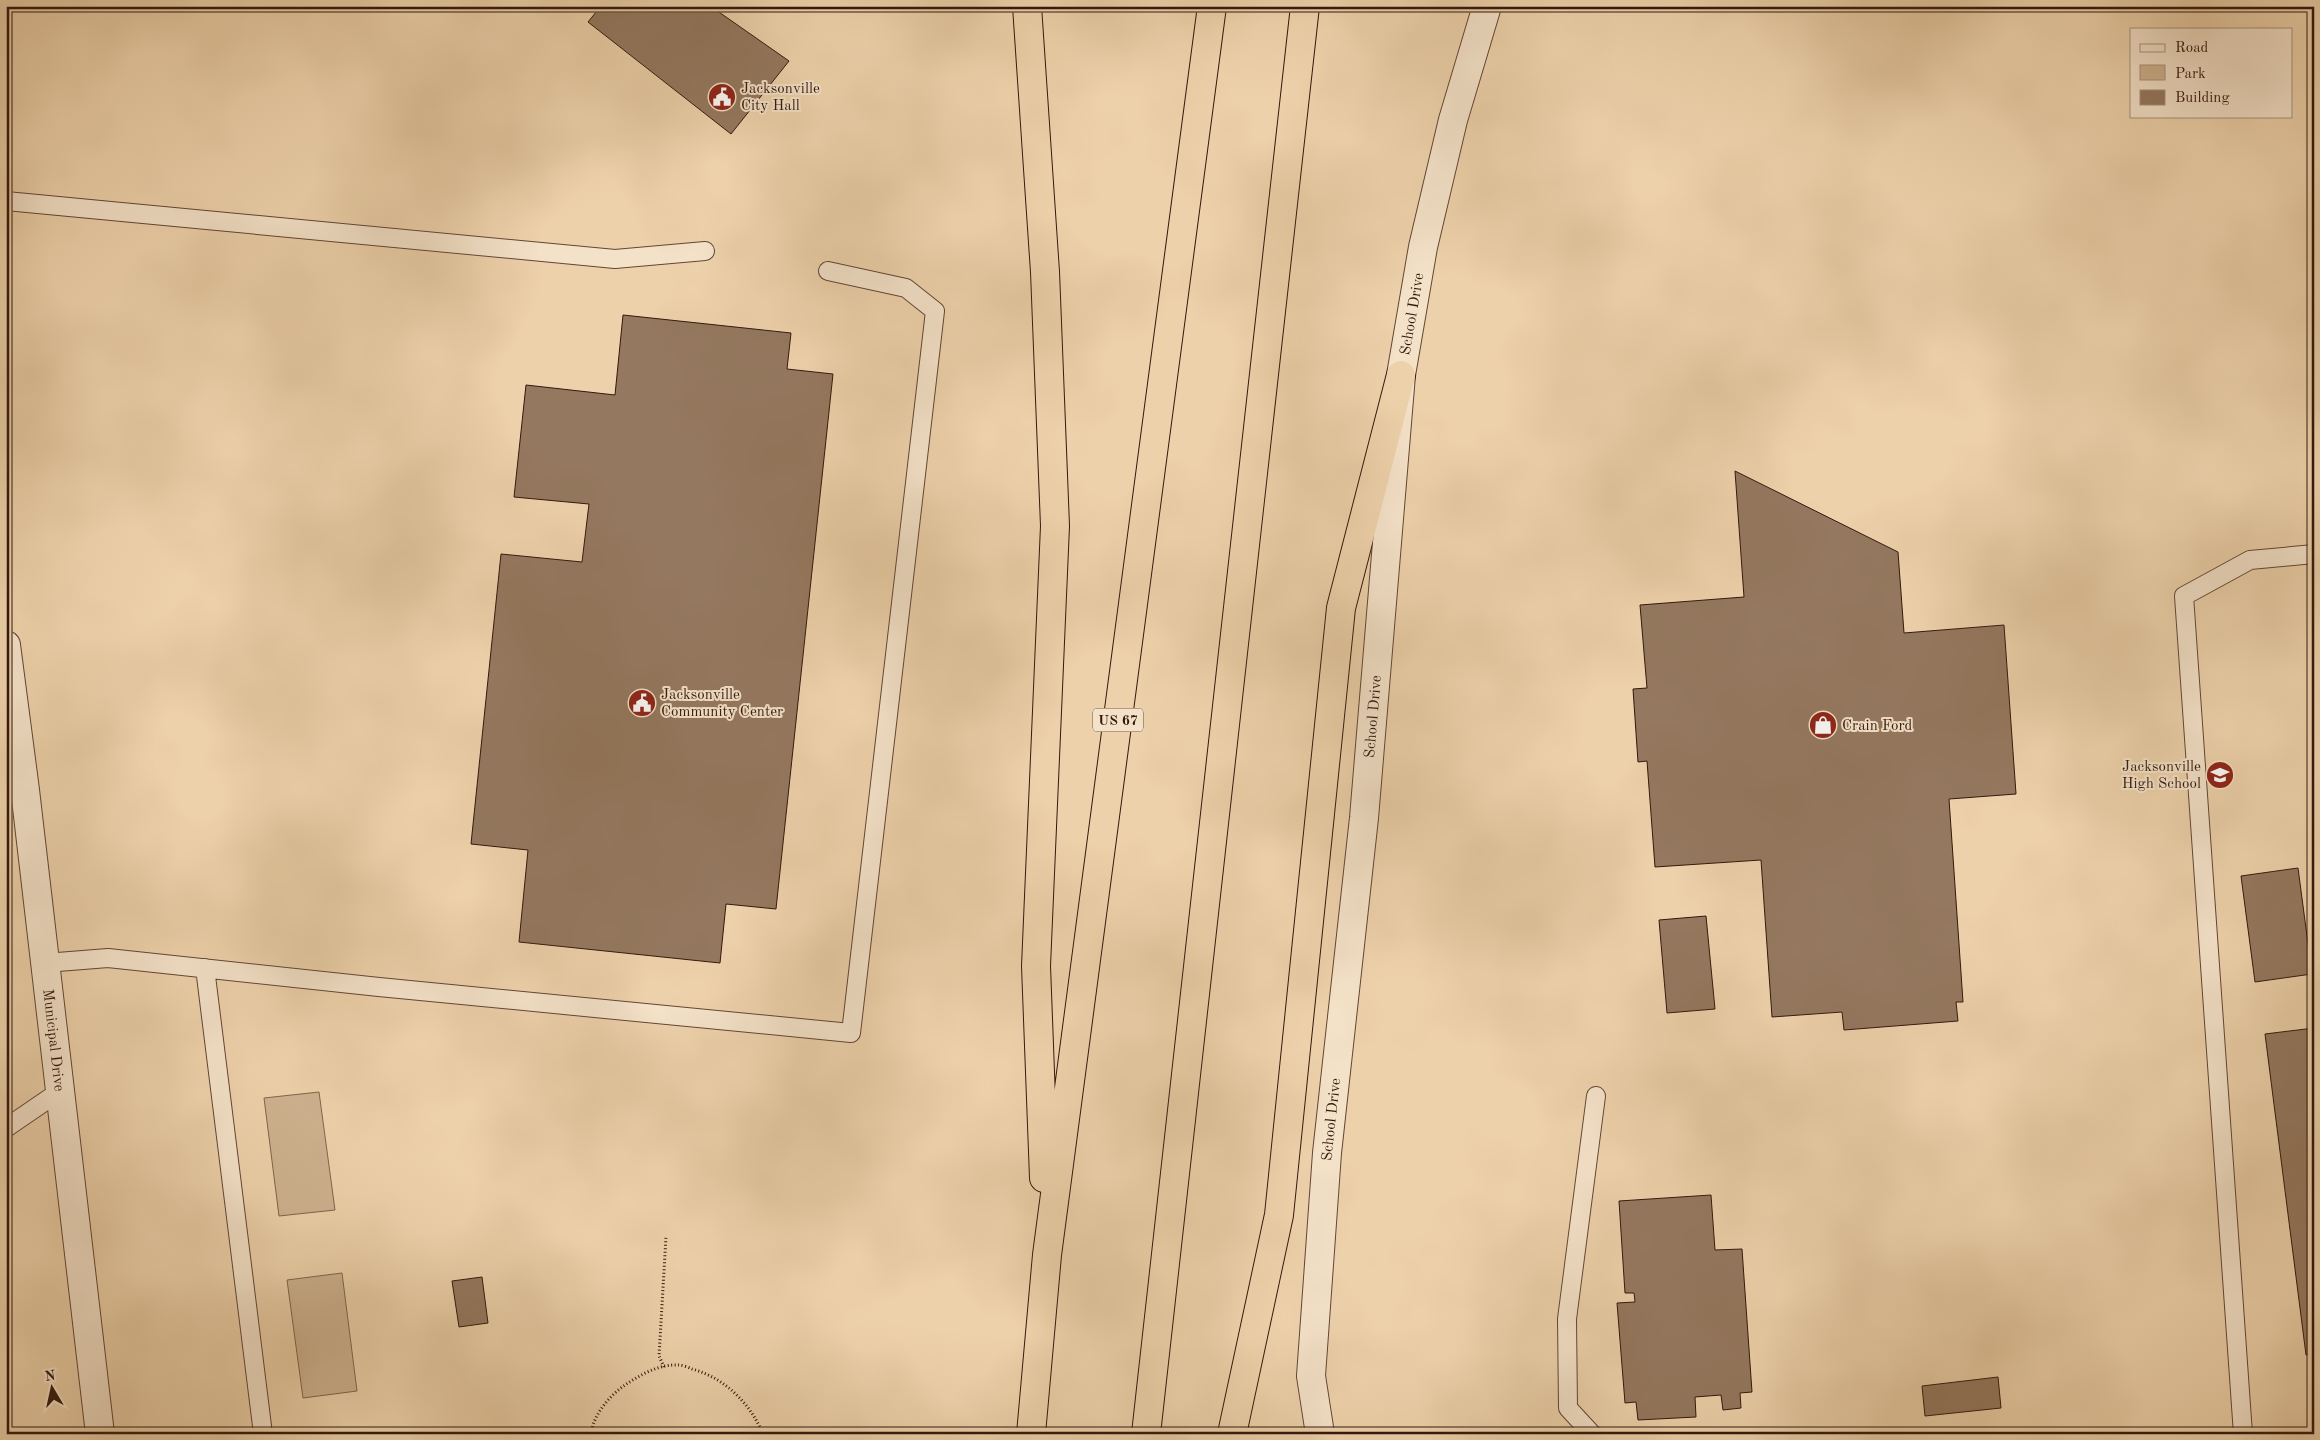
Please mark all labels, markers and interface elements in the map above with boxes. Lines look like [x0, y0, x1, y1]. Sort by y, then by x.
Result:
legend [2130, 28, 2292, 118]
text: Road [2175, 41, 2209, 56]
text: Park [2175, 67, 2206, 82]
public building icon: Jacksonville City Hall [707, 82, 737, 112]
place label: Jacksonville City Hall [741, 82, 820, 114]
text: Building [2175, 91, 2230, 106]
street label: School Drive [1399, 272, 1427, 356]
street label: School Drive [1363, 675, 1385, 759]
public building icon: Jacksonville Community Center [627, 688, 657, 718]
place label: Jacksonville Community Center [661, 688, 783, 720]
road number: US 67 [1093, 708, 1143, 732]
shop icon: Crain Ford [1808, 710, 1838, 740]
place label: Crain Ford [1842, 719, 1913, 734]
place label: Jacksonville High School [2122, 760, 2201, 792]
school or university icon: Jacksonville High School [2205, 760, 2235, 790]
street label: Municipal Drive [39, 988, 66, 1092]
street label: School Drive [1320, 1077, 1344, 1162]
north arrow [28, 1362, 78, 1412]
text: N [44, 1368, 57, 1384]

